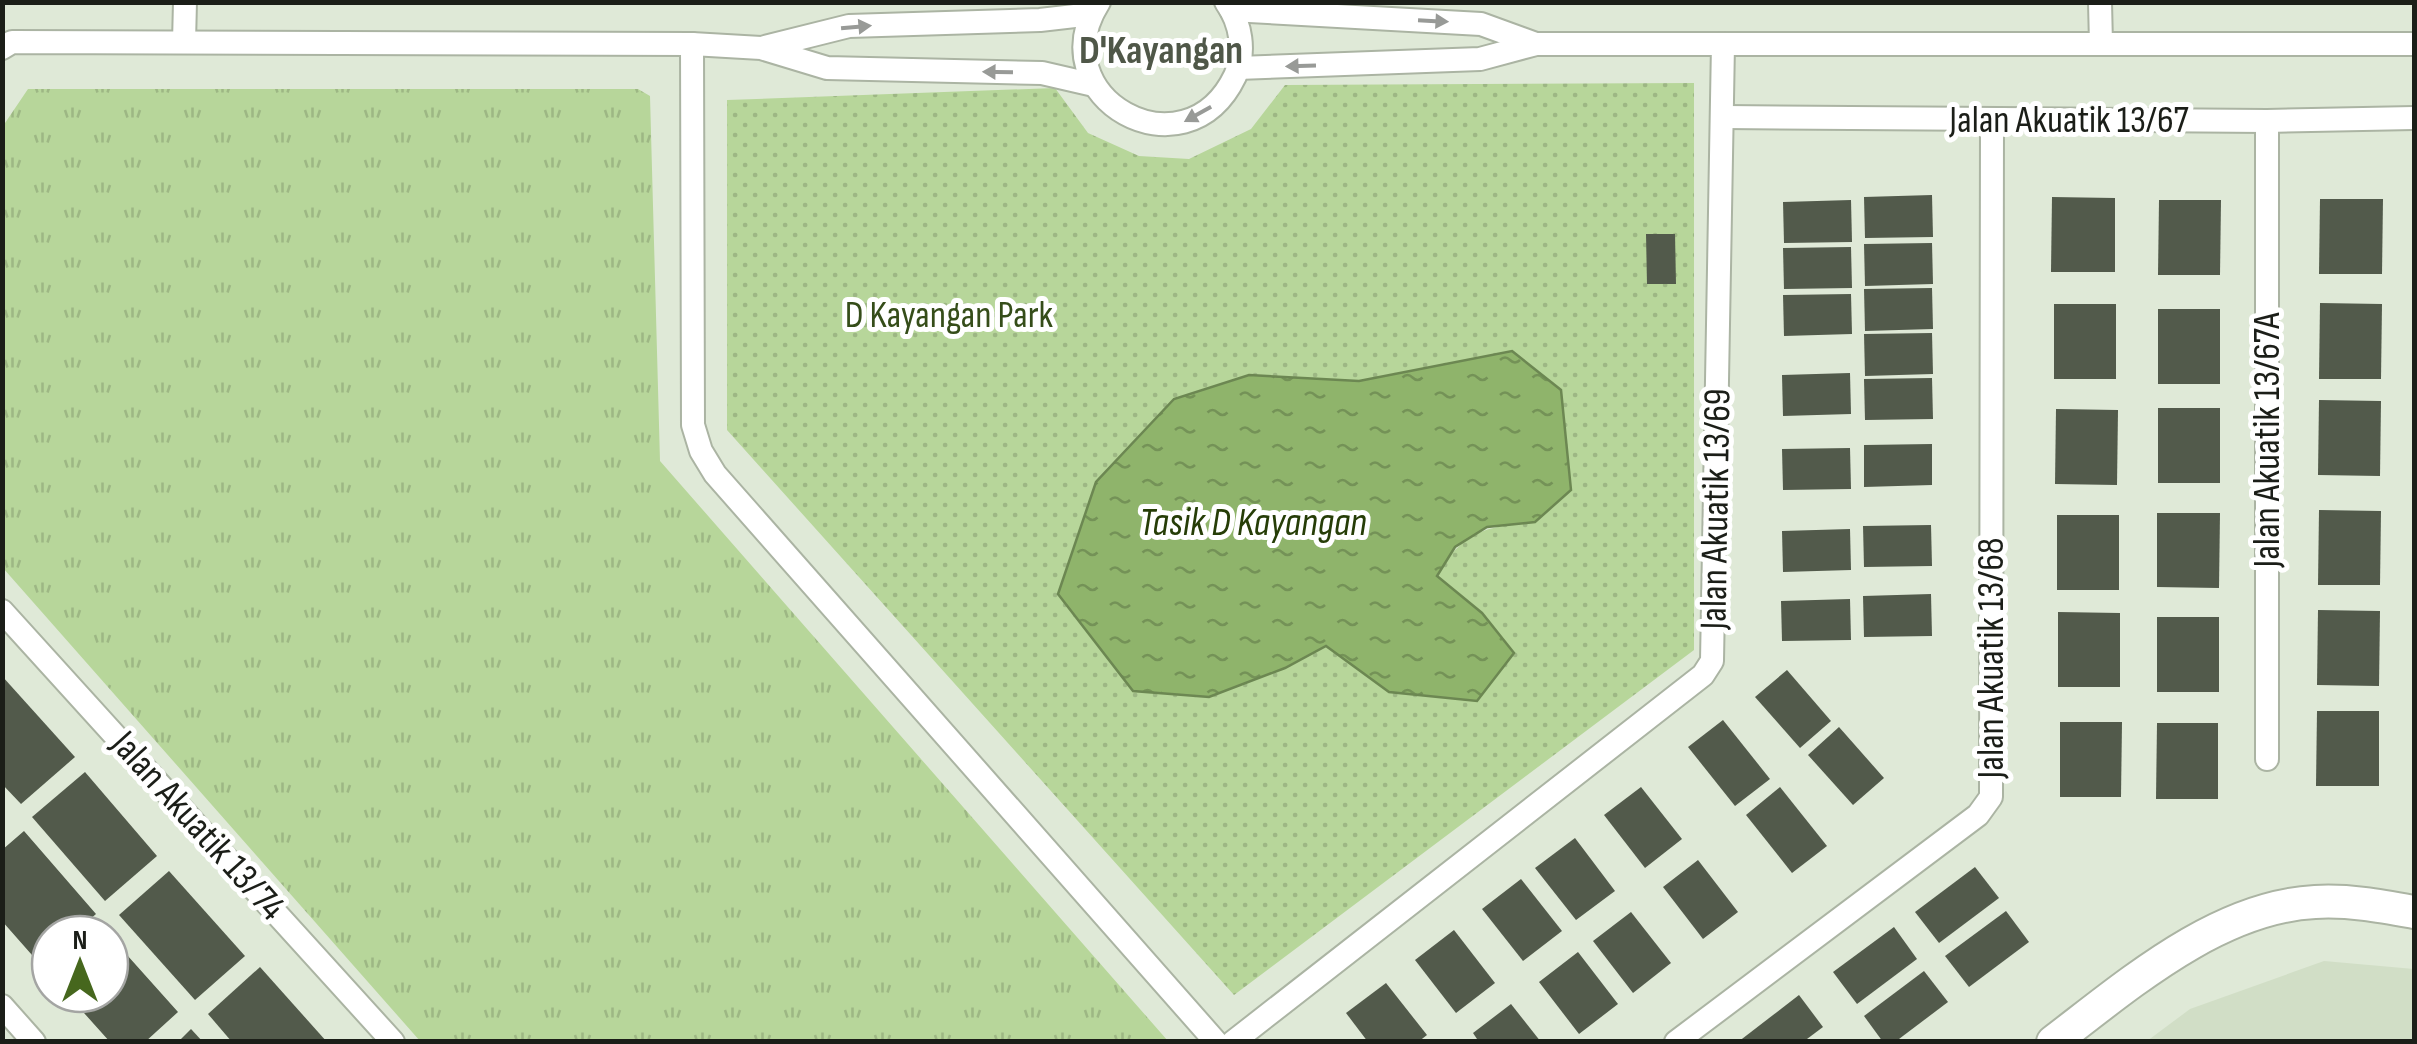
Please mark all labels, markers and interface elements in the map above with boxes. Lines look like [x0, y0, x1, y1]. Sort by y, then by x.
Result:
one-way arrow [1418, 13, 1450, 29]
one-way arrow [841, 19, 873, 35]
district label: D'Kayangan [1079, 27, 1243, 75]
one-way arrow [1284, 58, 1316, 74]
one-way arrow [981, 64, 1013, 80]
street label: Jalan Akuatik 13/67 [1948, 98, 2189, 143]
one-way arrow [1184, 105, 1212, 122]
park label: D Kayangan Park [845, 293, 1054, 338]
street label: Jalan Akuatik 13/67A [2245, 312, 2290, 569]
street label: Jalan Akuatik 13/69 [1691, 388, 1741, 631]
water label: Tasik D Kayangan [1139, 499, 1367, 547]
street label: Jalan Akuatik 13/68 [1969, 538, 2014, 780]
street label: Jalan Akuatik 13/74 [101, 722, 295, 930]
north arrow [30, 914, 130, 1014]
text: N [73, 924, 87, 957]

